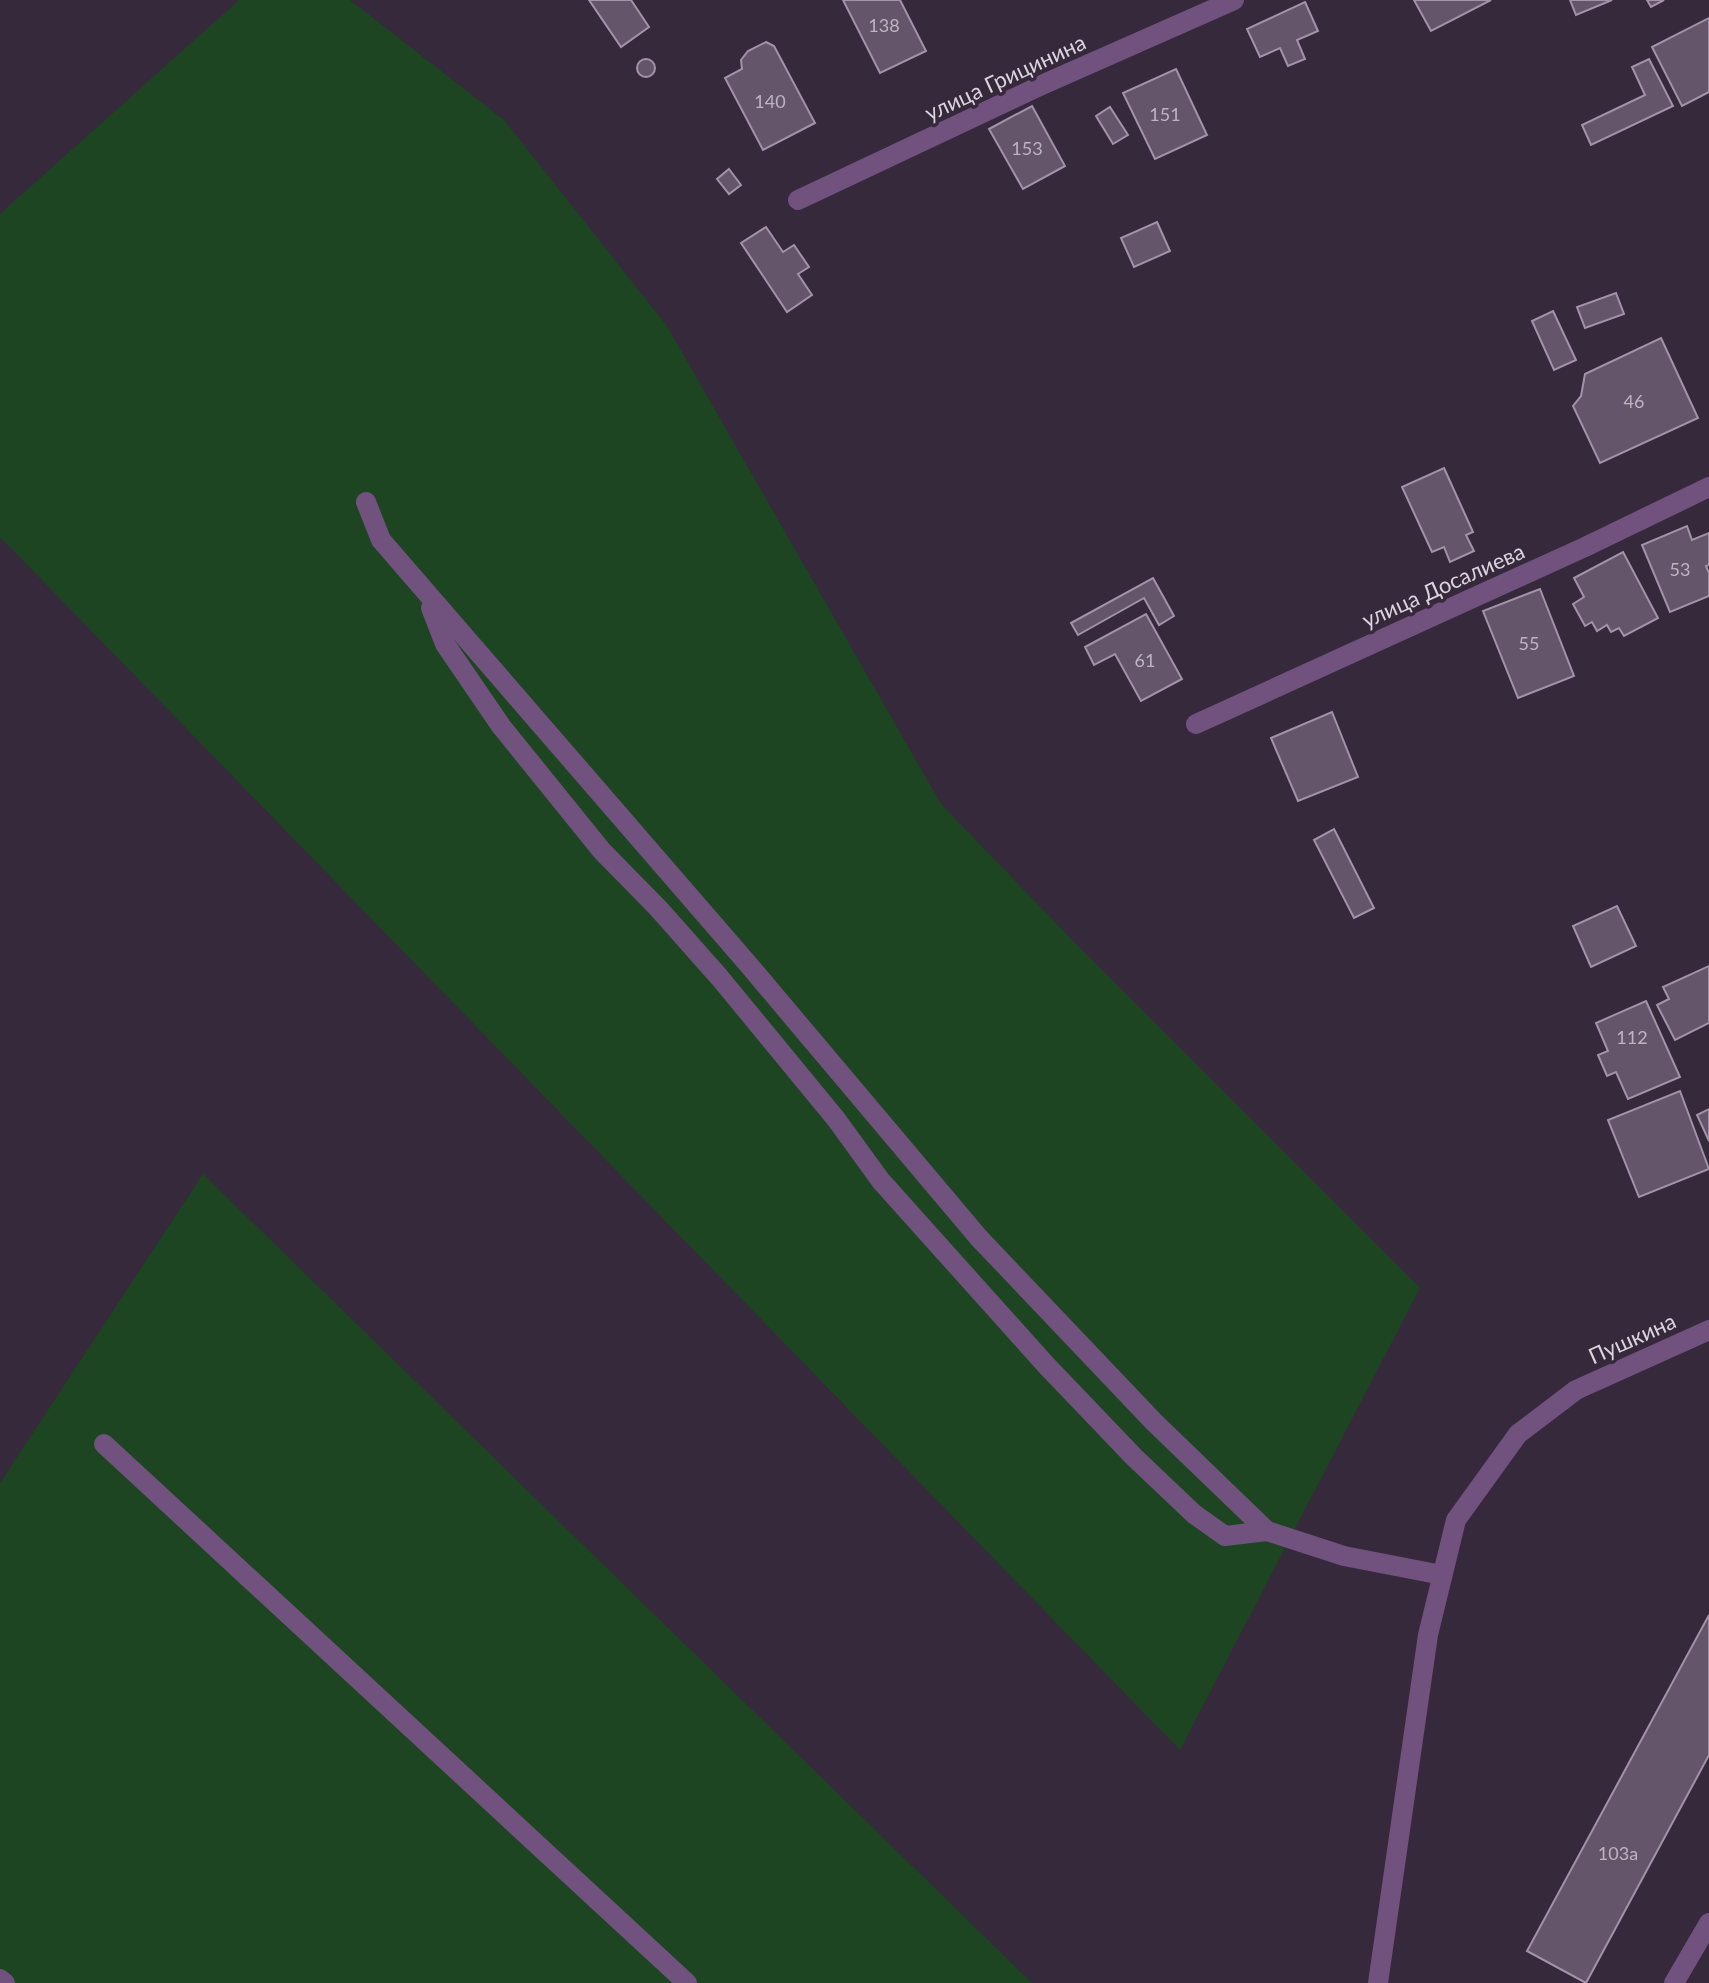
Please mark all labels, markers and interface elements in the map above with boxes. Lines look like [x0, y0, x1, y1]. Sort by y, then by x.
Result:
house number: 138 [868, 14, 900, 36]
street label: улица Грицинина [920, 28, 1090, 126]
house number: 140 [754, 90, 786, 112]
house number: 151 [1149, 103, 1181, 125]
house number: 153 [1011, 137, 1043, 159]
house number: 46 [1624, 390, 1644, 412]
street label: улица Досалиева [1357, 537, 1529, 633]
house number: 53 [1670, 558, 1690, 580]
house number: 55 [1519, 632, 1539, 654]
house number: 61 [1135, 649, 1155, 671]
house number: 112 [1616, 1026, 1648, 1048]
street label: Пушкина [1584, 1307, 1680, 1369]
house number: 103а [1598, 1842, 1638, 1864]

